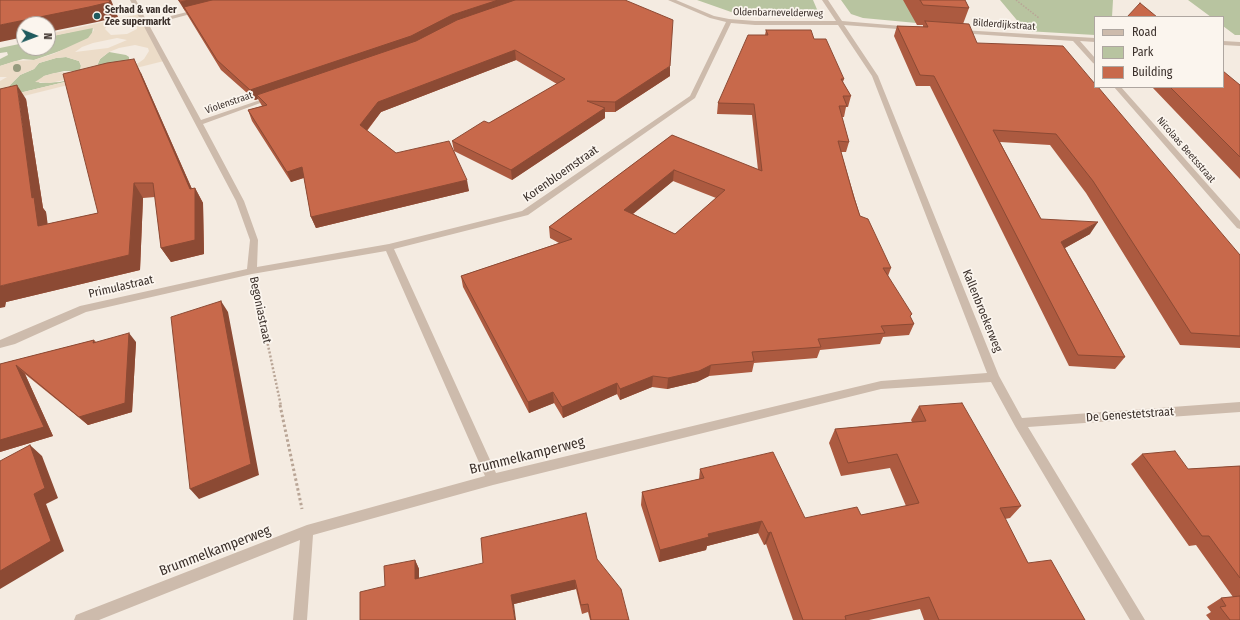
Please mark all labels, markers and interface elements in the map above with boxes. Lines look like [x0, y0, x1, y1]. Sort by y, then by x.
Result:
place label: Serhad & van der Zee supermarkt [105, 4, 177, 28]
street label: Oldenbarnevelderweg [733, 6, 823, 20]
marker: Serhad & van der Zee supermarkt [92, 11, 102, 21]
north arrow [16, 16, 56, 56]
legend [1094, 16, 1224, 88]
street label: Bilderdijkstraat [972, 17, 1036, 33]
text: Road [1132, 25, 1157, 39]
text: N [41, 33, 54, 40]
text: Park [1132, 45, 1153, 59]
text: Building [1132, 65, 1172, 79]
street label: Violenstraat [204, 89, 254, 117]
street label: Nicolaas Beetsstraat [1154, 115, 1218, 185]
street label: Korenbloemstraat [521, 143, 601, 205]
street label: Kallenbroekerweg [959, 267, 1005, 355]
street label: Primulastraat [87, 273, 155, 301]
street label: Begoniastraat [246, 275, 274, 345]
street label: De Genestetstraat [1086, 405, 1174, 425]
street label: Brummelkamperweg [468, 434, 586, 478]
street label: Brummelkamperweg [157, 522, 273, 580]

